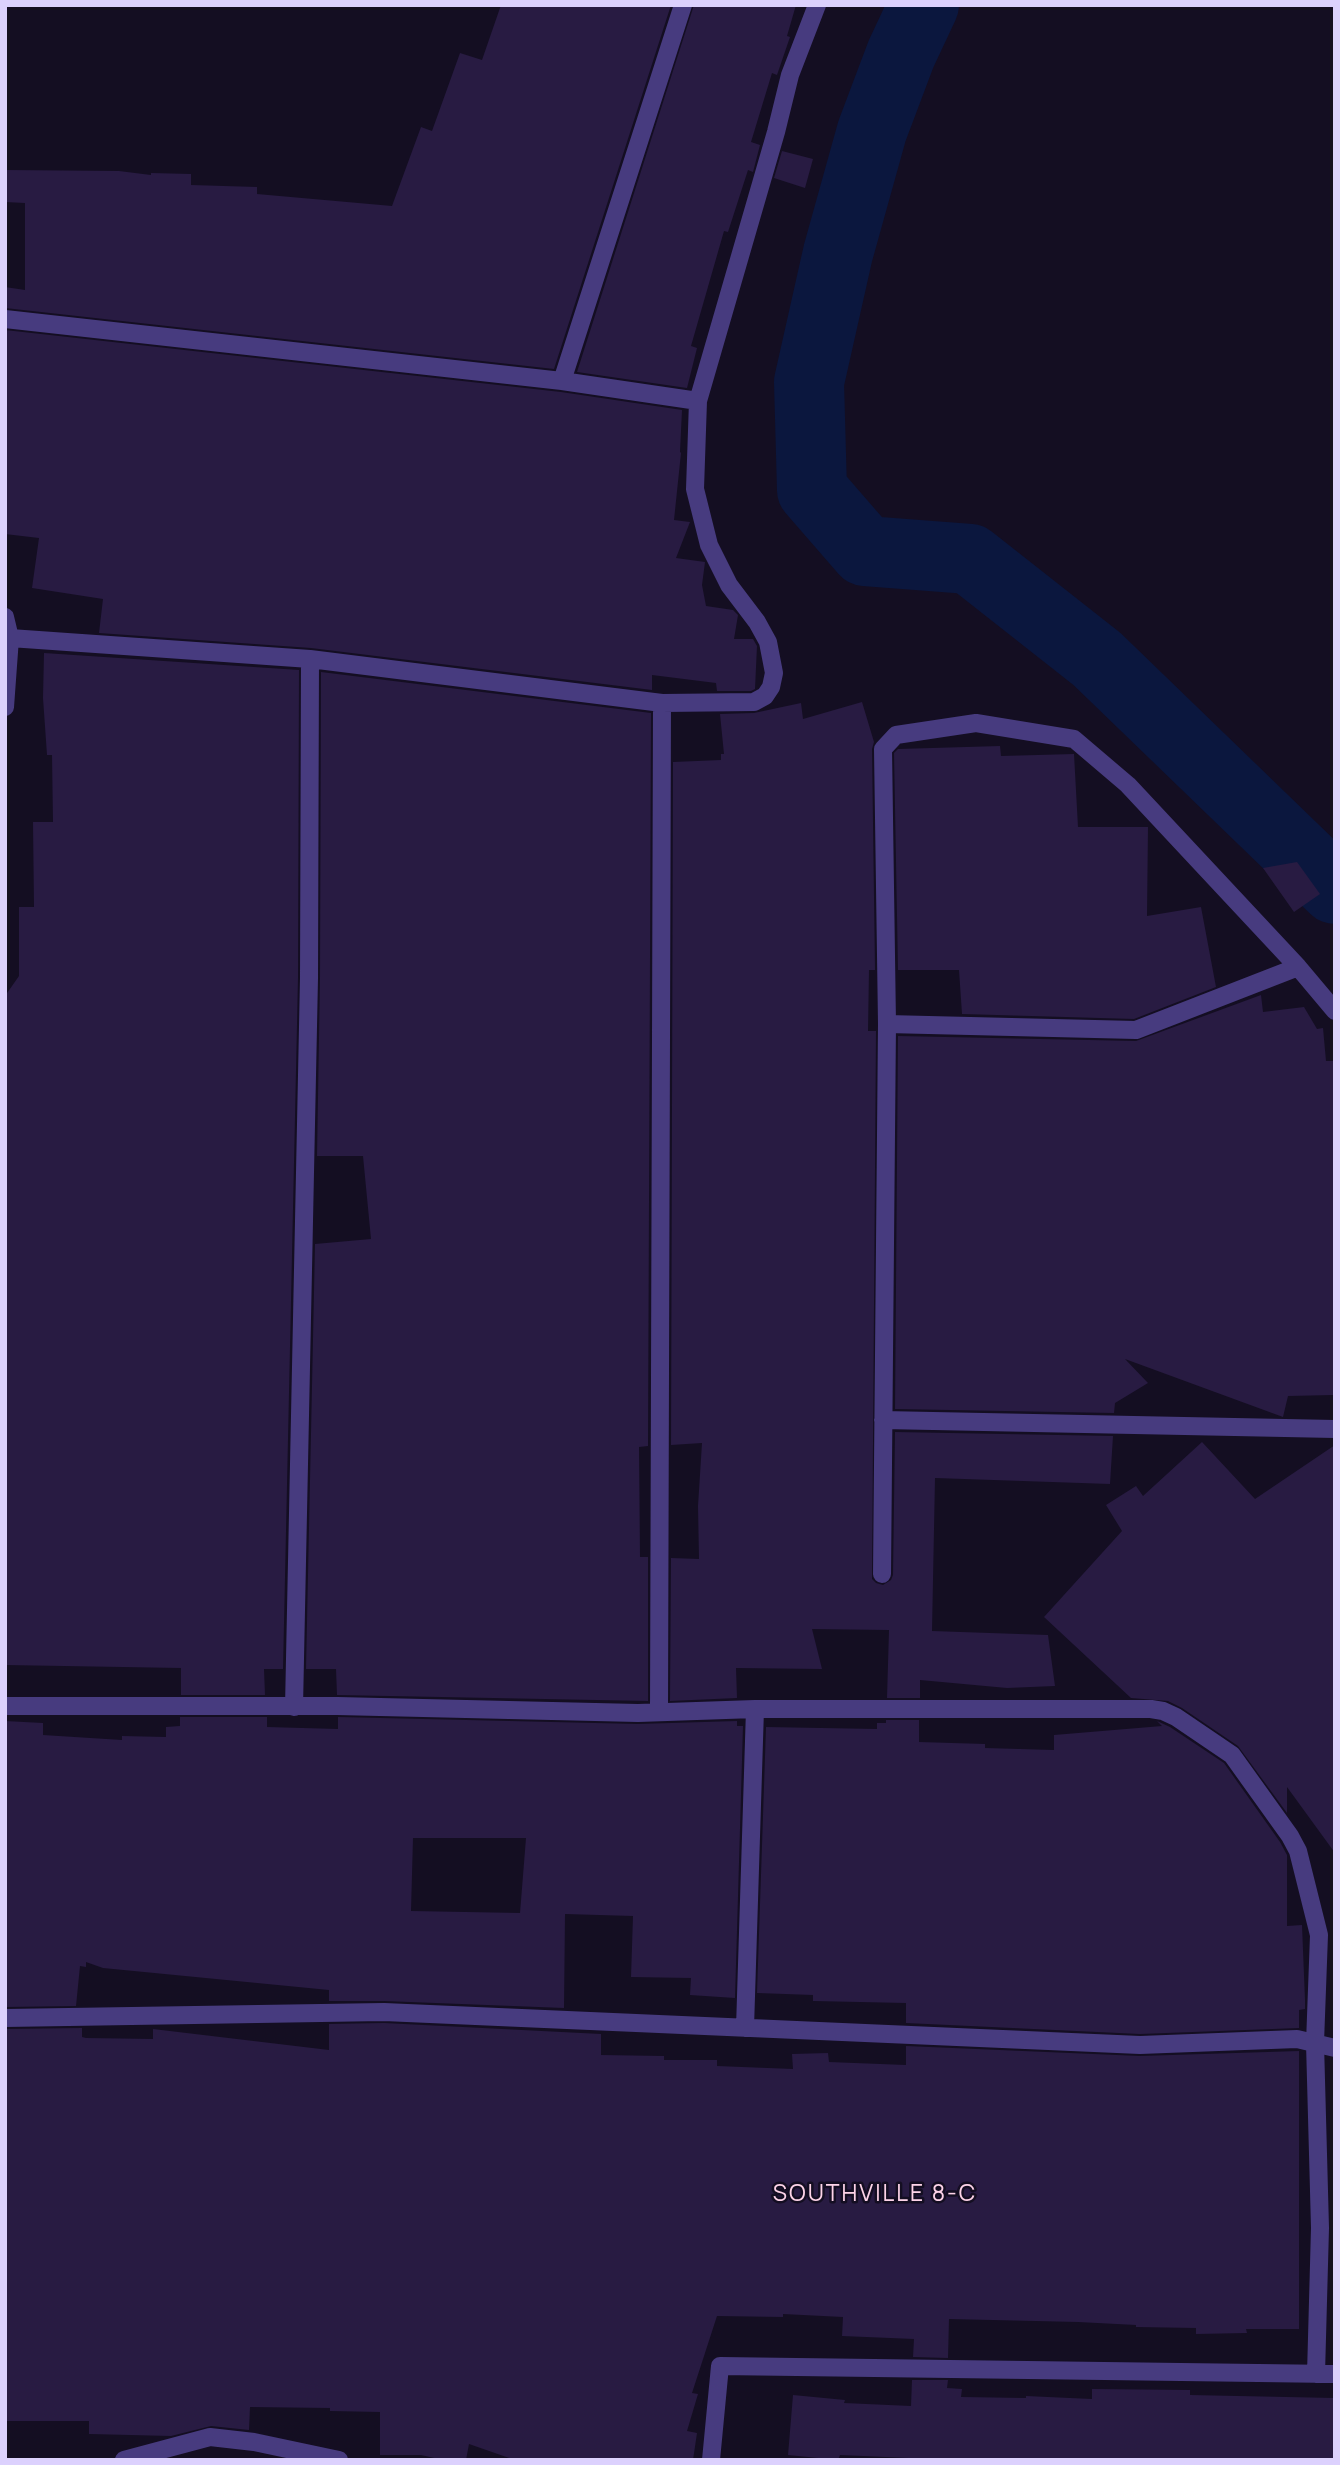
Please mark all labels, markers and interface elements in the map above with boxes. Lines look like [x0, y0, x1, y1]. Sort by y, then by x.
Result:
district label: SOUTHVILLE 8-C [775, 2181, 975, 2209]

